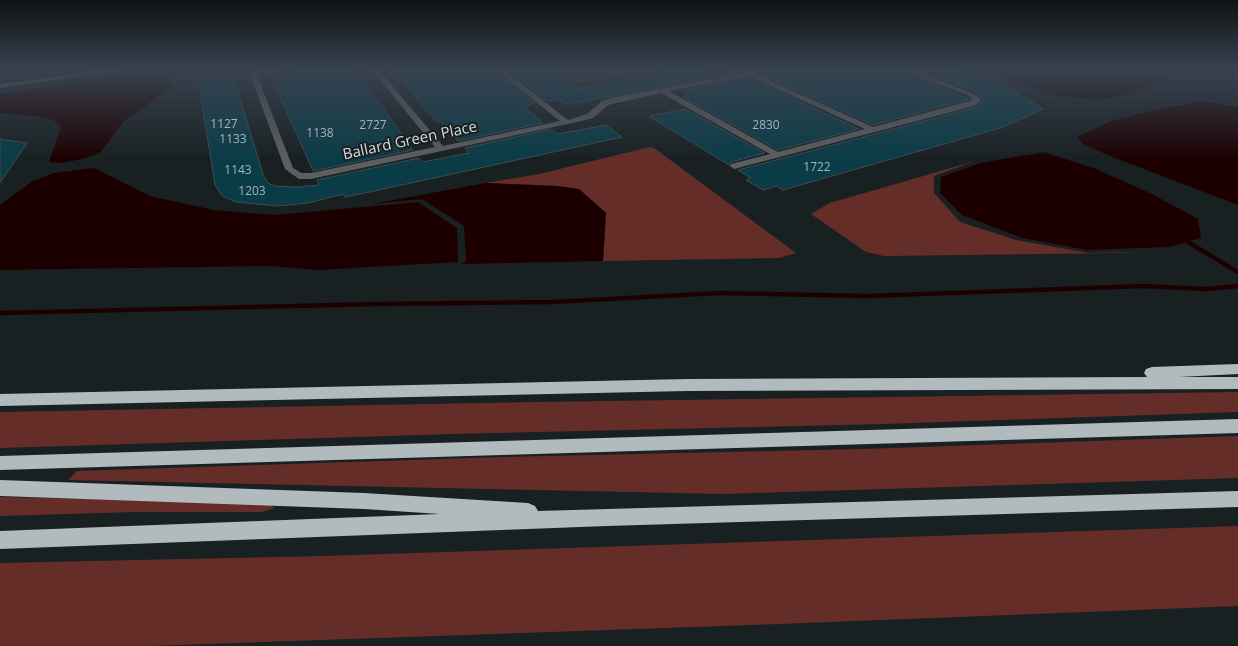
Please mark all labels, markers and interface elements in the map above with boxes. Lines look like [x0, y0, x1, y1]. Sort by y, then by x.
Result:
house number: 1127 [210, 118, 238, 132]
street label: Ballard Green Place [341, 118, 479, 164]
house number: 2727 [359, 119, 387, 133]
house number: 2830 [752, 119, 780, 133]
house number: 1138 [306, 127, 334, 141]
house number: 1133 [219, 133, 247, 147]
house number: 1722 [803, 161, 831, 175]
house number: 1143 [224, 164, 252, 178]
house number: 1203 [238, 185, 266, 199]

